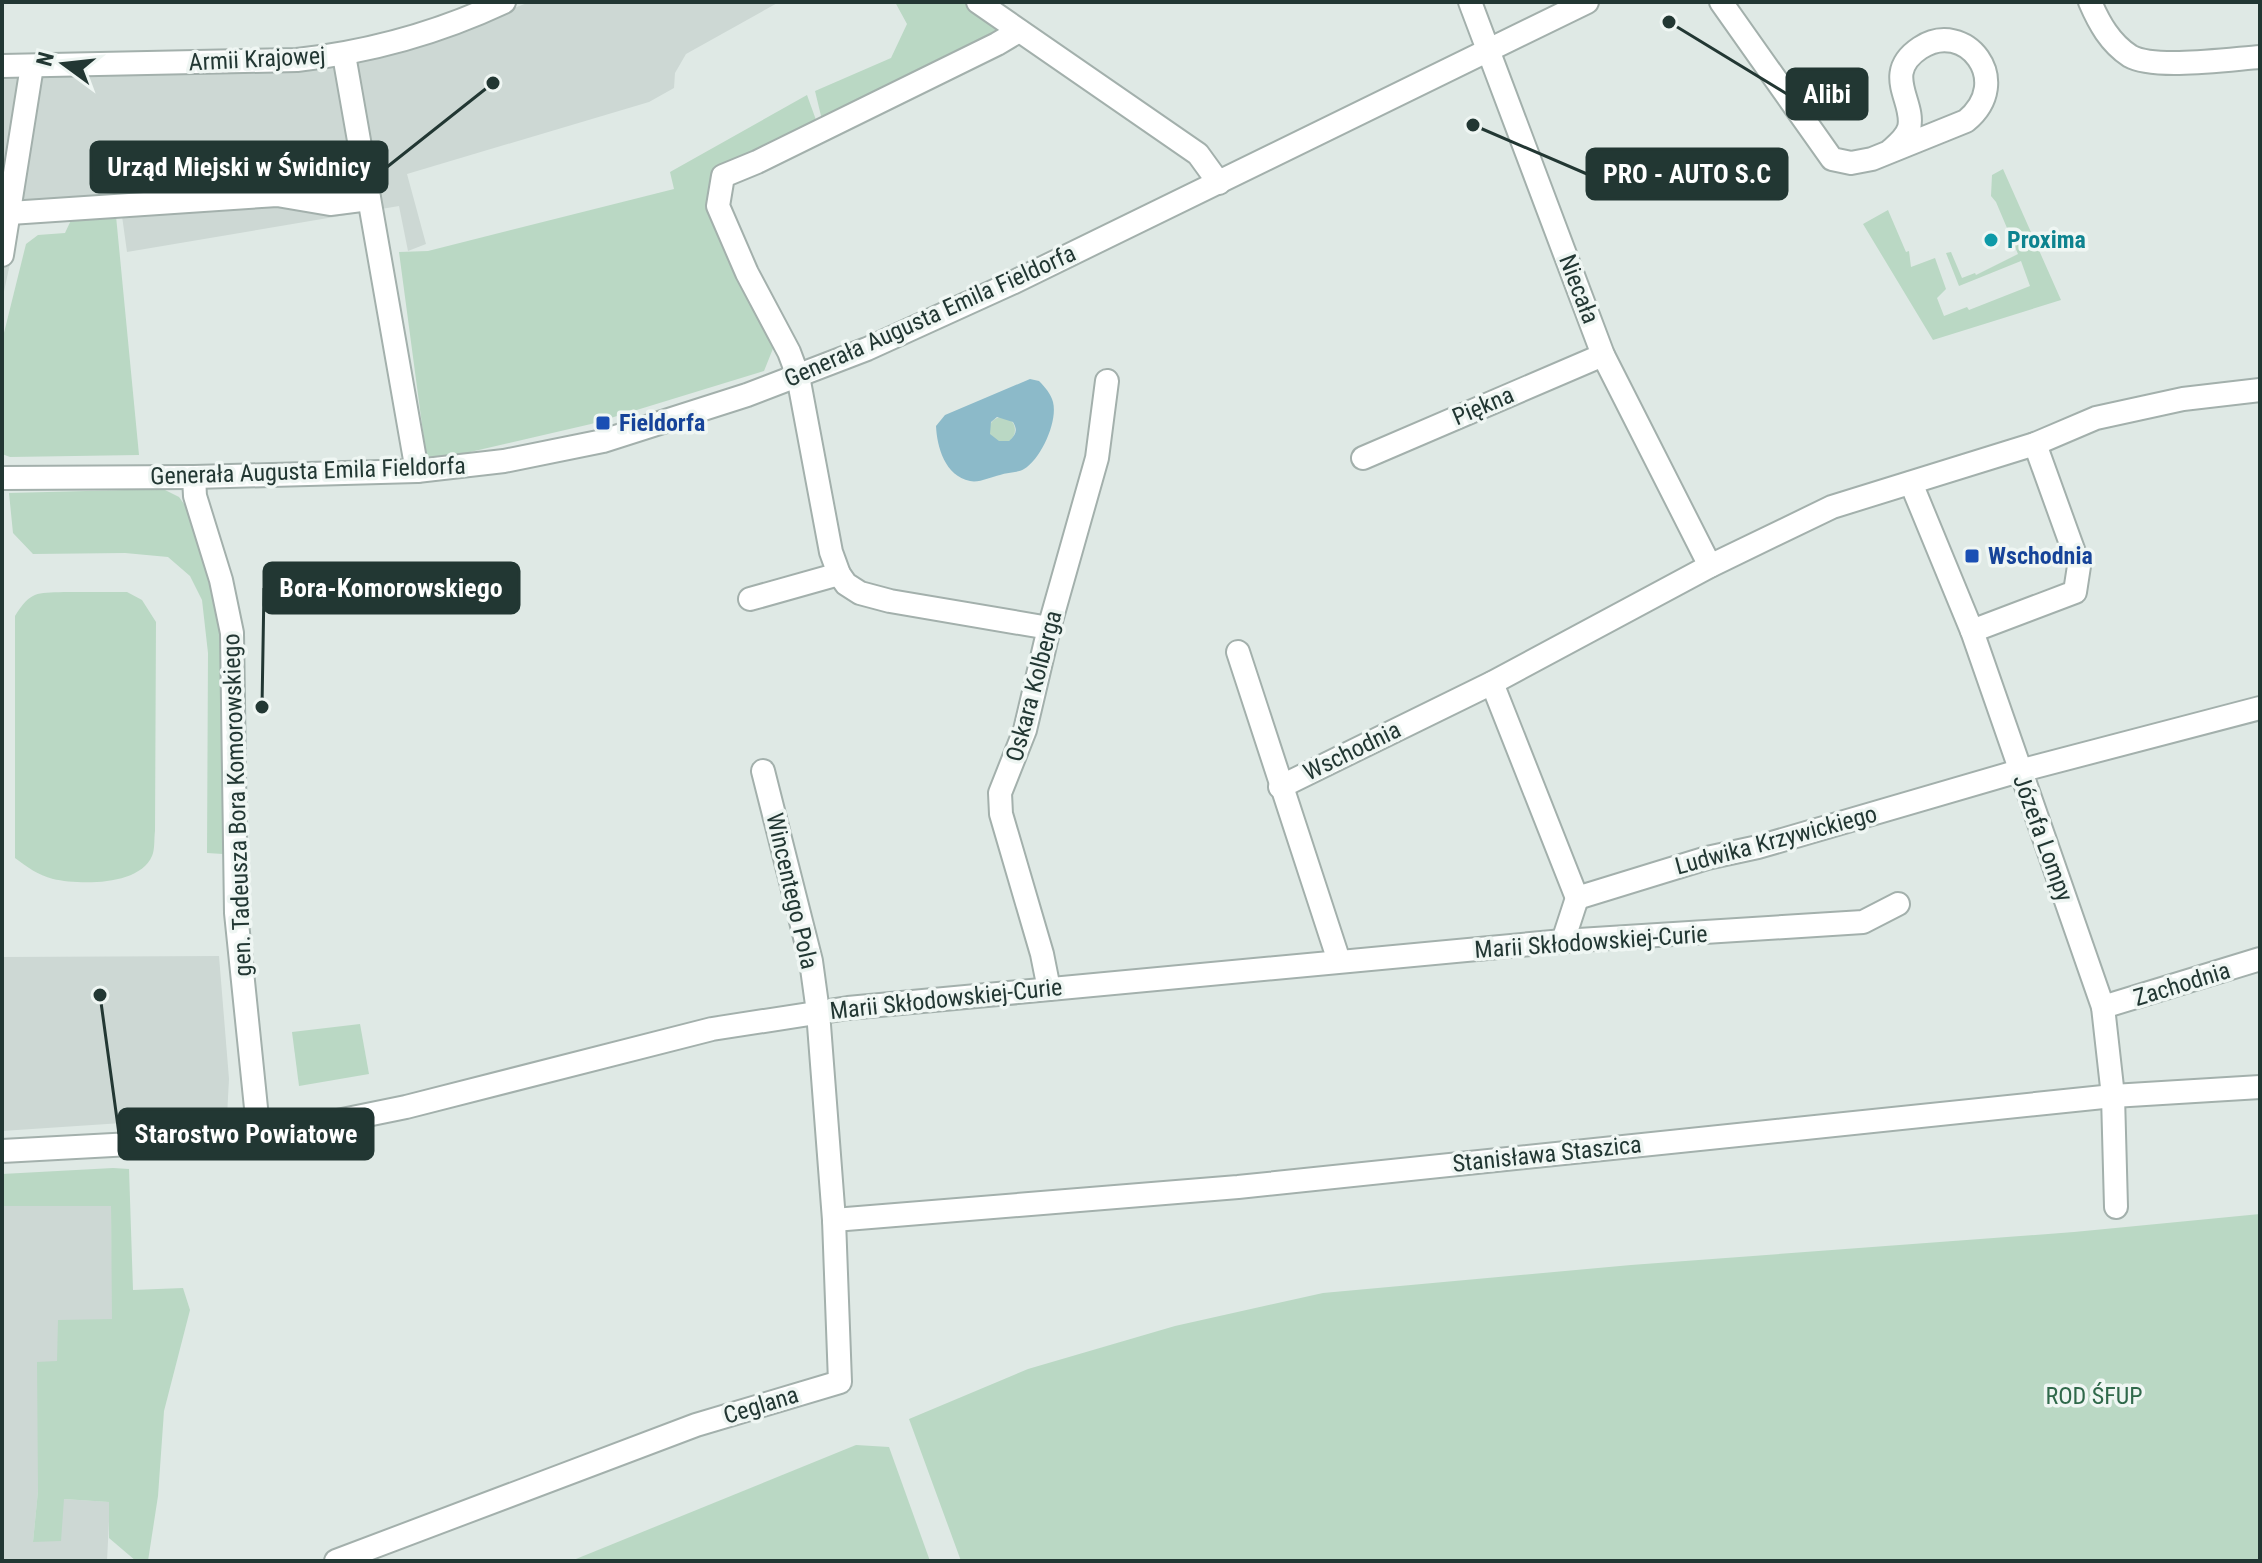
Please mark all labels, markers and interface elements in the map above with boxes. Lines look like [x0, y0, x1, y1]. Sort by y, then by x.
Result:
north arrow [24, 24, 104, 104]
street label: Armii Krajowej [188, 41, 326, 77]
text: N [31, 49, 59, 69]
callout: Alibi [1787, 69, 1867, 119]
text: Alibi [1803, 79, 1851, 109]
callout: Urząd Miejski w Świdnicy [91, 142, 387, 192]
callout: PRO - AUTO S.C [1587, 149, 1787, 199]
text: Urząd Miejski w Świdnicy [107, 152, 371, 182]
text: PRO - AUTO S.C [1603, 159, 1771, 189]
place label: Proxima [2007, 226, 2086, 254]
marker: Proxima [1982, 231, 2000, 249]
street label: Generała Augusta Emila Fieldorfa [780, 239, 1080, 393]
street label: Niecała [1553, 251, 1605, 327]
street label: Piękna [1448, 381, 1518, 431]
place label: Fieldorfa [619, 409, 705, 437]
marker: Fieldorfa [594, 414, 612, 432]
street label: Generała Augusta Emila Fieldorfa [150, 451, 466, 491]
place label: Wschodnia [1988, 542, 2093, 570]
marker: Wschodnia [1963, 547, 1981, 565]
callout: Bora-Komorowskiego [264, 563, 519, 613]
text: Bora-Komorowskiego [279, 573, 503, 603]
street label: Oskara Kolberga [1000, 607, 1068, 765]
street label: gen. Tadeusza Bora Komorowskiego [217, 633, 257, 977]
street label: Wschodnia [1299, 716, 1405, 786]
street label: Józefa Lompy [2007, 771, 2079, 905]
street label: Ludwika Krzywickiego [1672, 800, 1880, 880]
street label: Wincentego Pola [760, 810, 824, 972]
street label: Marii Skłodowskiej-Curie [1474, 920, 1708, 964]
street label: Zachodnia [2130, 956, 2234, 1012]
street label: Marii Skłodowskiej-Curie [828, 973, 1064, 1025]
callout: Starostwo Powiatowe [119, 1109, 373, 1159]
text: Starostwo Powiatowe [135, 1119, 357, 1149]
street label: Stanisława Staszica [1451, 1130, 1643, 1178]
street label: Ceglana [720, 1380, 802, 1430]
park label: ROD ŚFUP [2045, 1382, 2143, 1410]

